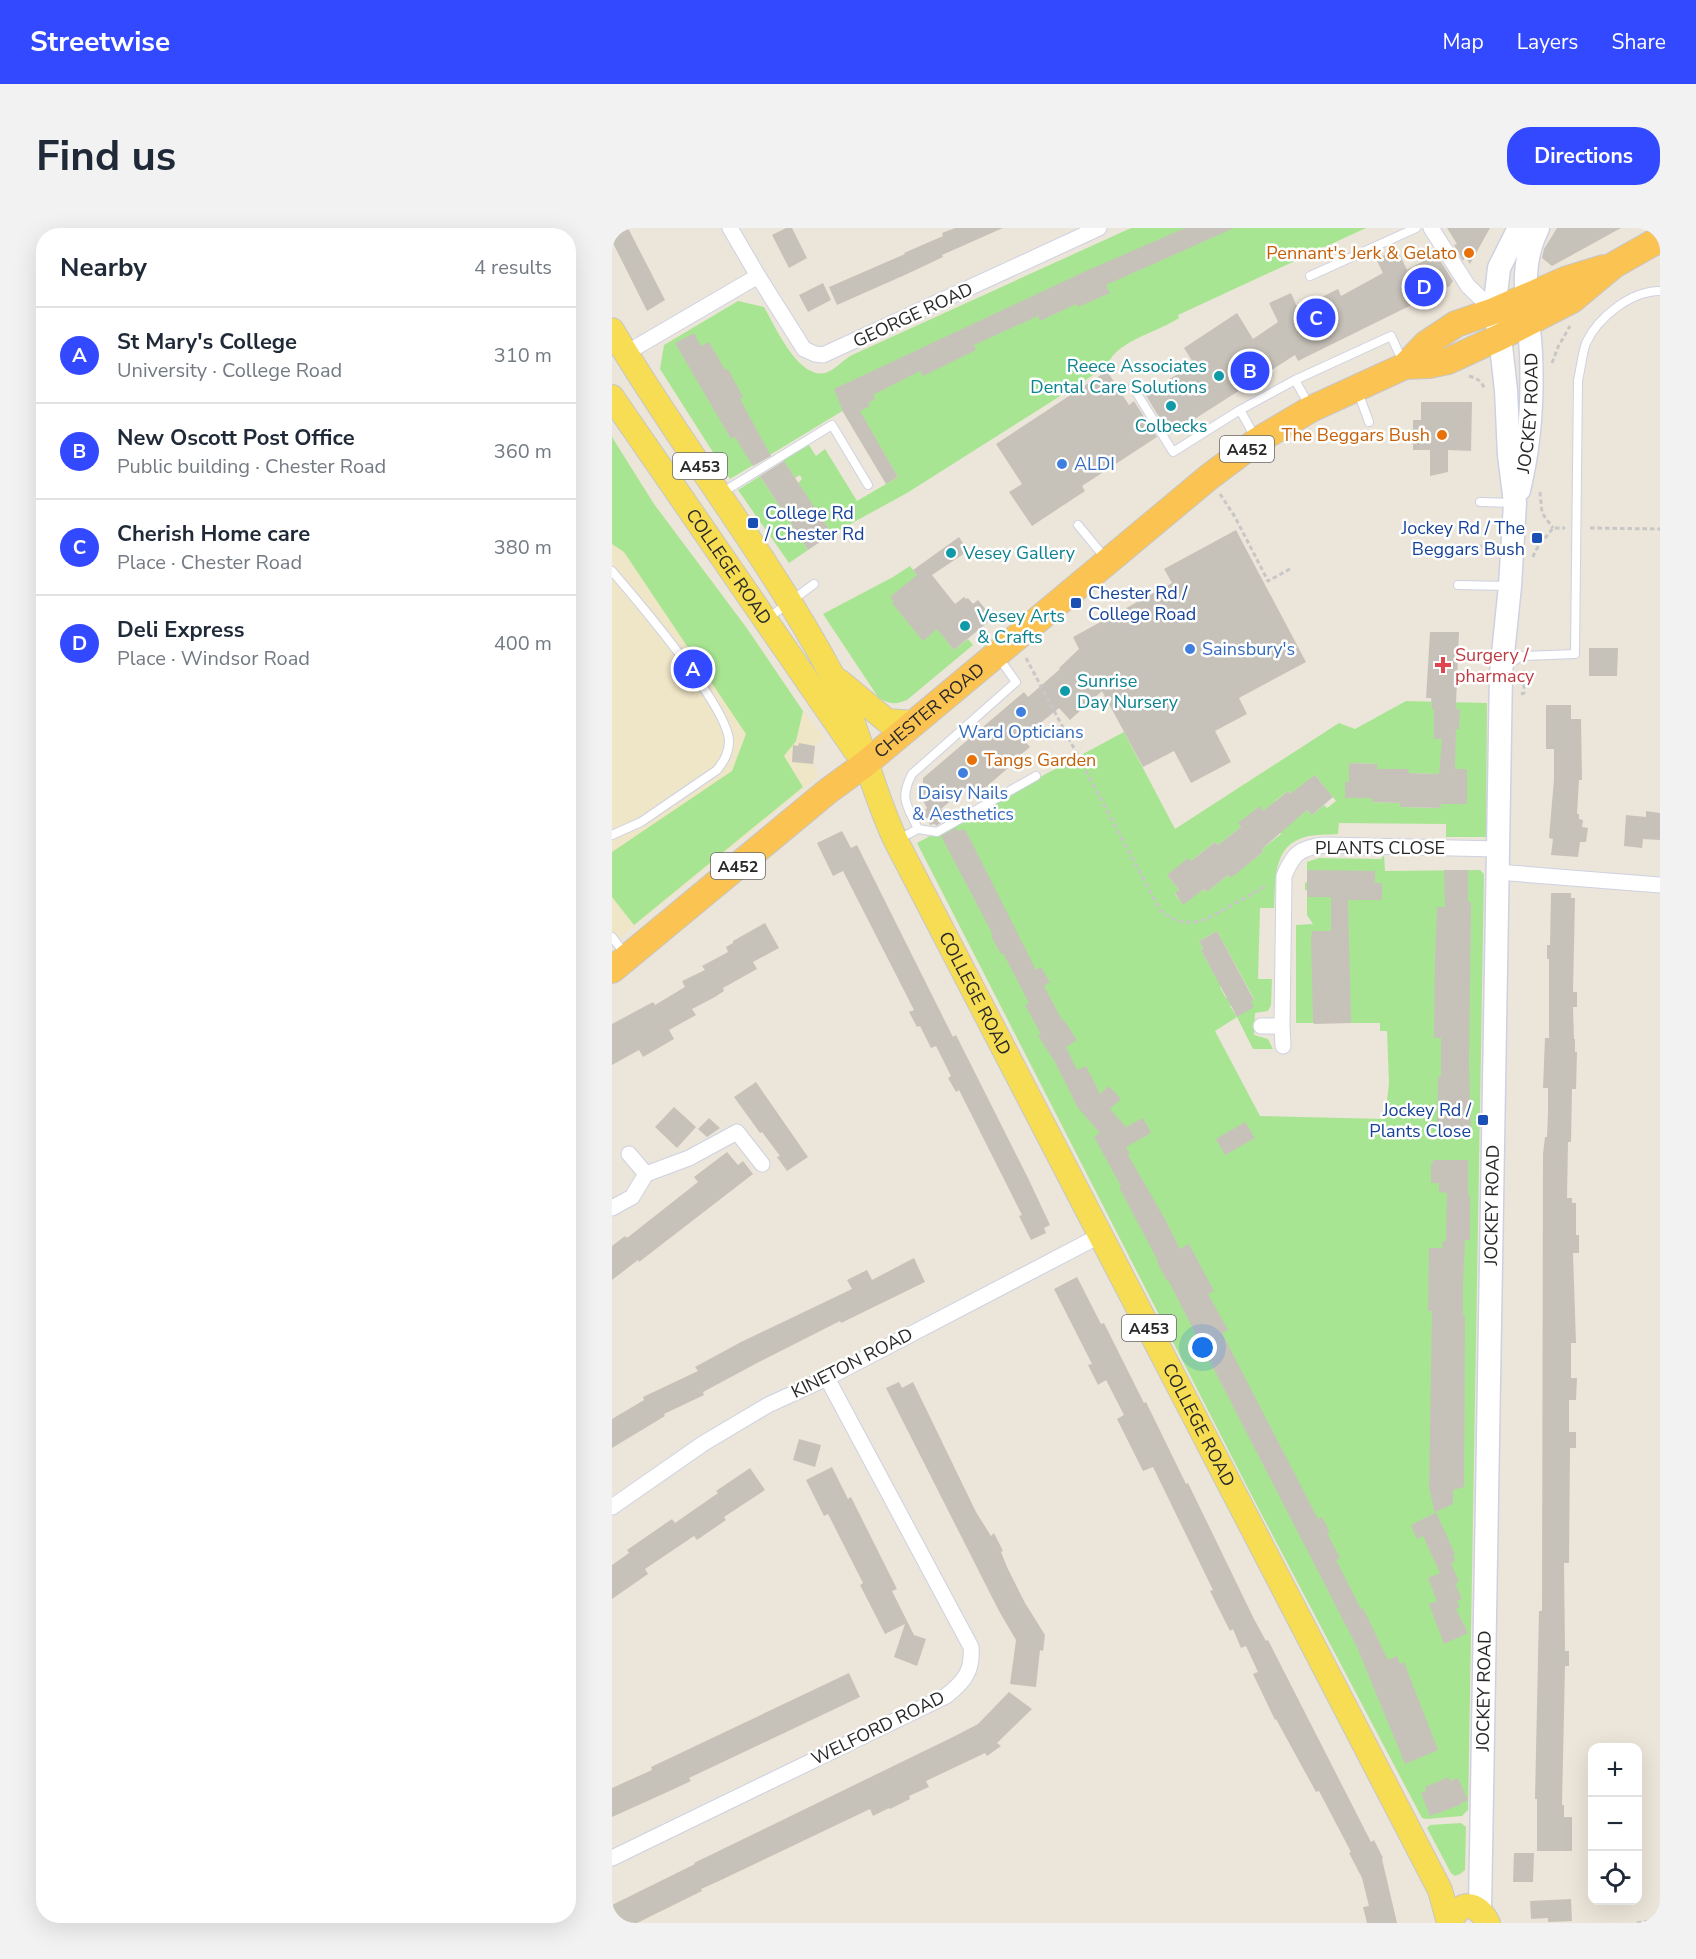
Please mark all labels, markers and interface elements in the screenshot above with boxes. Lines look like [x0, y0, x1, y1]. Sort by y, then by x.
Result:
text: Streetwise [30, 23, 170, 61]
text: Map [1442, 28, 1484, 56]
text: Layers [1517, 28, 1578, 56]
text: Share [1611, 28, 1666, 56]
button: Directions [1507, 127, 1660, 185]
text: Find us [36, 128, 176, 185]
place label: Pennant's Jerk & Gelato [1266, 241, 1457, 265]
marker: Pennant's Jerk & Gelato [1462, 246, 1476, 260]
text: Nearby [60, 250, 147, 285]
text: 4 results [474, 254, 552, 281]
pin: D [1404, 264, 1444, 310]
street label: GEORGE ROAD [849, 277, 977, 353]
pin: C [1296, 296, 1336, 340]
text: St Mary's College [117, 327, 297, 357]
text: A [72, 342, 87, 369]
text: 310 m [494, 342, 552, 369]
pin: B [1230, 348, 1270, 394]
street label: JOCKEY ROAD [1511, 352, 1544, 476]
place label: Reece Associates Dental Care Solutions [1030, 354, 1207, 399]
text: University · College Road [117, 357, 342, 384]
marker: Reece Associates Dental Care Solutions [1212, 369, 1226, 383]
marker: Colbecks [1164, 399, 1178, 413]
place label: Colbecks [1135, 414, 1207, 438]
text: New Oscott Post Office [117, 423, 355, 453]
place label: The Beggars Bush [1282, 423, 1430, 447]
marker: The Beggars Bush [1435, 428, 1449, 442]
road number: A452 [1220, 436, 1274, 462]
text: B [73, 438, 86, 465]
text: 360 m [494, 438, 552, 465]
place label: ALDI [1074, 452, 1115, 476]
text: Public building · Chester Road [117, 453, 386, 480]
road number: A453 [673, 453, 727, 479]
marker: ALDI [1055, 457, 1069, 471]
place label: College Rd / Chester Rd [764, 501, 864, 546]
street label: COLLEGE ROAD [680, 504, 777, 629]
marker: College Rd / Chester Rd [746, 516, 760, 530]
place label: Jockey Rd / The Beggars Bush [1400, 516, 1525, 561]
text: Cherish Home care [117, 519, 310, 549]
marker: Jockey Rd / The Beggars Bush [1530, 531, 1544, 545]
text: C [73, 534, 86, 561]
text: 380 m [494, 534, 552, 561]
place label: Vesey Gallery [962, 541, 1076, 565]
marker: Vesey Gallery [944, 546, 958, 560]
text: Place · Chester Road [117, 549, 302, 576]
place label: Chester Rd / College Road [1088, 581, 1196, 626]
marker: Chester Rd / College Road [1069, 596, 1083, 610]
place label: Vesey Arts & Crafts [976, 604, 1065, 649]
text: Deli Express [117, 615, 244, 645]
marker: Vesey Arts & Crafts [958, 619, 972, 633]
text: D [72, 630, 87, 657]
text: 400 m [494, 630, 552, 657]
place label: Sainsbury's [1202, 637, 1295, 661]
marker: Sainsbury's [1183, 642, 1197, 656]
place label: Surgery / pharmacy [1455, 643, 1535, 688]
text: Place · Windsor Road [117, 645, 310, 672]
pin: A [674, 646, 712, 692]
street label: CHESTER ROAD [869, 657, 990, 764]
marker: Surgery / pharmacy [1436, 658, 1450, 672]
place label: Sunrise Day Nursery [1077, 669, 1179, 714]
marker: Sunrise Day Nursery [1058, 684, 1072, 698]
marker: Ward Opticians [1014, 705, 1028, 719]
place label: Ward Opticians [958, 720, 1084, 744]
place label: Tangs Garden [984, 748, 1096, 772]
marker: Tangs Garden [965, 753, 979, 767]
marker: Daisy Nails & Aesthetics [956, 766, 970, 780]
place label: Daisy Nails & Aesthetics [912, 781, 1014, 826]
street label: PLANTS CLOSE [1315, 836, 1445, 860]
road number: A452 [711, 853, 765, 879]
street label: COLLEGE ROAD [933, 928, 1017, 1059]
place label: Jockey Rd / Plants Close [1369, 1098, 1472, 1143]
marker: Jockey Rd / Plants Close [1476, 1113, 1490, 1127]
street label: JOCKEY ROAD [1479, 1145, 1505, 1267]
road number: A453 [1122, 1315, 1176, 1341]
street label: KINETON ROAD [787, 1322, 917, 1404]
your location [1188, 1333, 1217, 1362]
street label: COLLEGE ROAD [1157, 1359, 1241, 1491]
street label: JOCKEY ROAD [1471, 1630, 1497, 1753]
street label: WELFORD ROAD [807, 1685, 949, 1771]
map controls [1588, 1743, 1642, 1905]
button: + [1588, 1743, 1642, 1797]
button: − [1588, 1797, 1642, 1851]
button: locate [1588, 1851, 1642, 1905]

